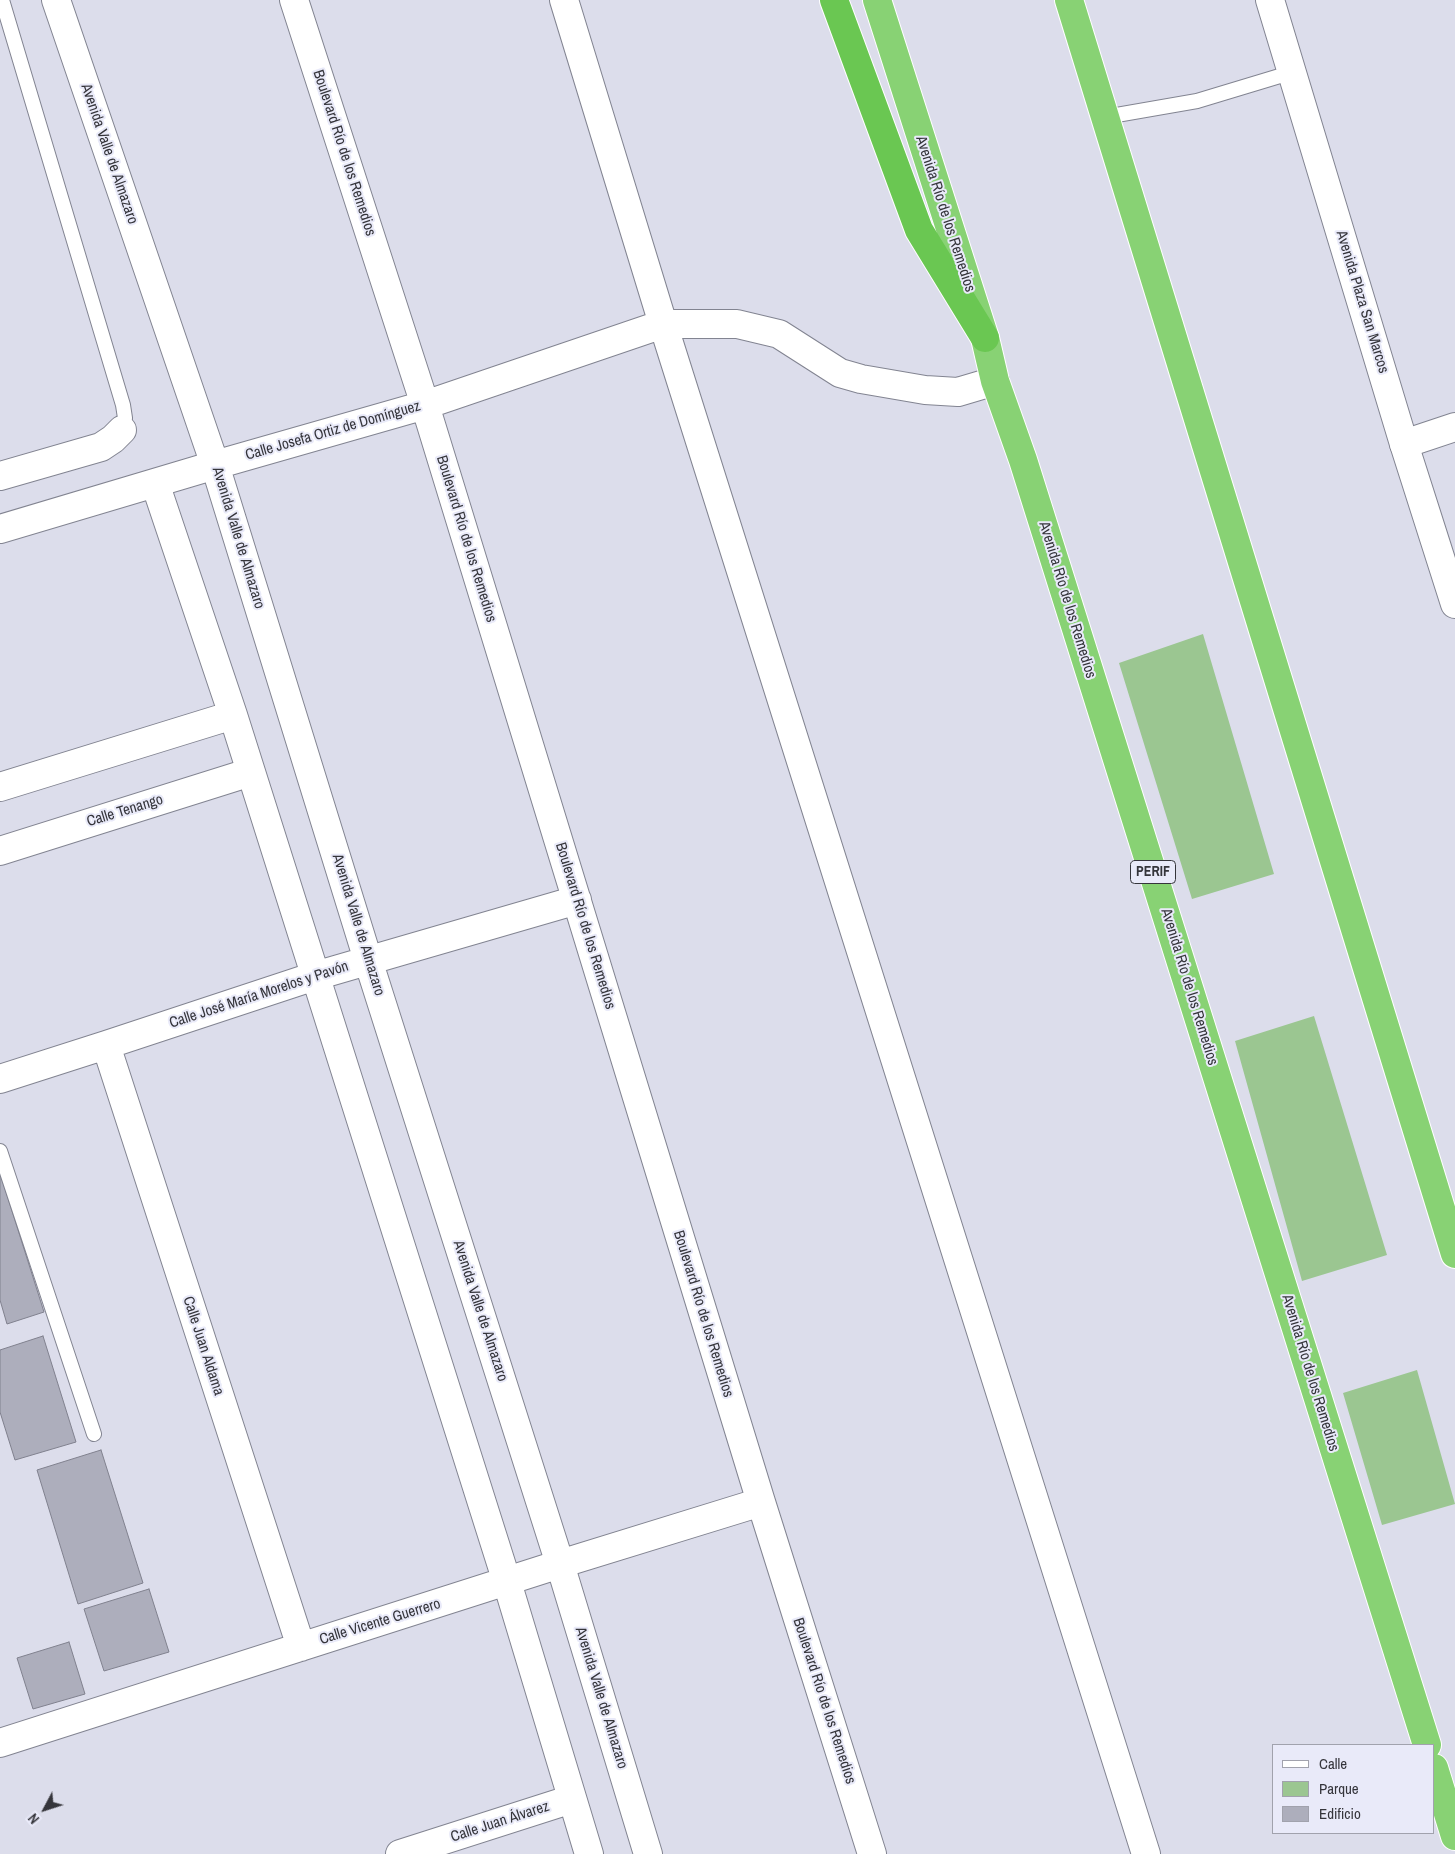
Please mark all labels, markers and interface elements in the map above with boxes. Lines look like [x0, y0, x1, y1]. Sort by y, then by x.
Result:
street label: Boulevard Río de los Remedios [309, 68, 379, 238]
street label: Avenida Valle de Almazaro [77, 81, 141, 227]
street label: Avenida Río de los Remedios [911, 134, 979, 294]
street label: Avenida Plaza San Marcos [1332, 229, 1392, 375]
street label: Calle Josefa Ortiz de Domínguez [243, 397, 423, 465]
street label: Boulevard Río de los Remedios [432, 453, 500, 625]
street label: Avenida Valle de Almazaro [208, 465, 268, 611]
street label: Avenida Río de los Remedios [1035, 519, 1099, 681]
street label: Calle Tenango [85, 791, 165, 831]
street label: Boulevard Río de los Remedios [551, 840, 619, 1012]
street label: Avenida Valle de Almazaro [328, 852, 388, 998]
road number: PERIF [1130, 860, 1176, 884]
street label: Avenida Río de los Remedios [1157, 906, 1221, 1068]
street label: Calle José María Morelos y Pavón [167, 958, 351, 1032]
street label: Boulevard Río de los Remedios [669, 1228, 737, 1400]
street label: Avenida Valle de Almazaro [449, 1238, 511, 1384]
street label: Avenida Río de los Remedios [1278, 1292, 1342, 1454]
street label: Calle Juan Aldama [178, 1294, 228, 1398]
street label: Calle Vicente Guerrero [317, 1595, 443, 1649]
street label: Boulevard Río de los Remedios [789, 1616, 859, 1786]
street label: Avenida Valle de Almazaro [571, 1625, 631, 1771]
legend [1272, 1744, 1435, 1834]
text: Calle [1319, 1753, 1347, 1774]
text: Parque [1319, 1778, 1359, 1799]
north arrow [20, 1784, 70, 1834]
street label: Calle Juan Álvarez [448, 1798, 552, 1846]
text: Edificio [1319, 1803, 1361, 1824]
text: N [24, 1810, 43, 1828]

